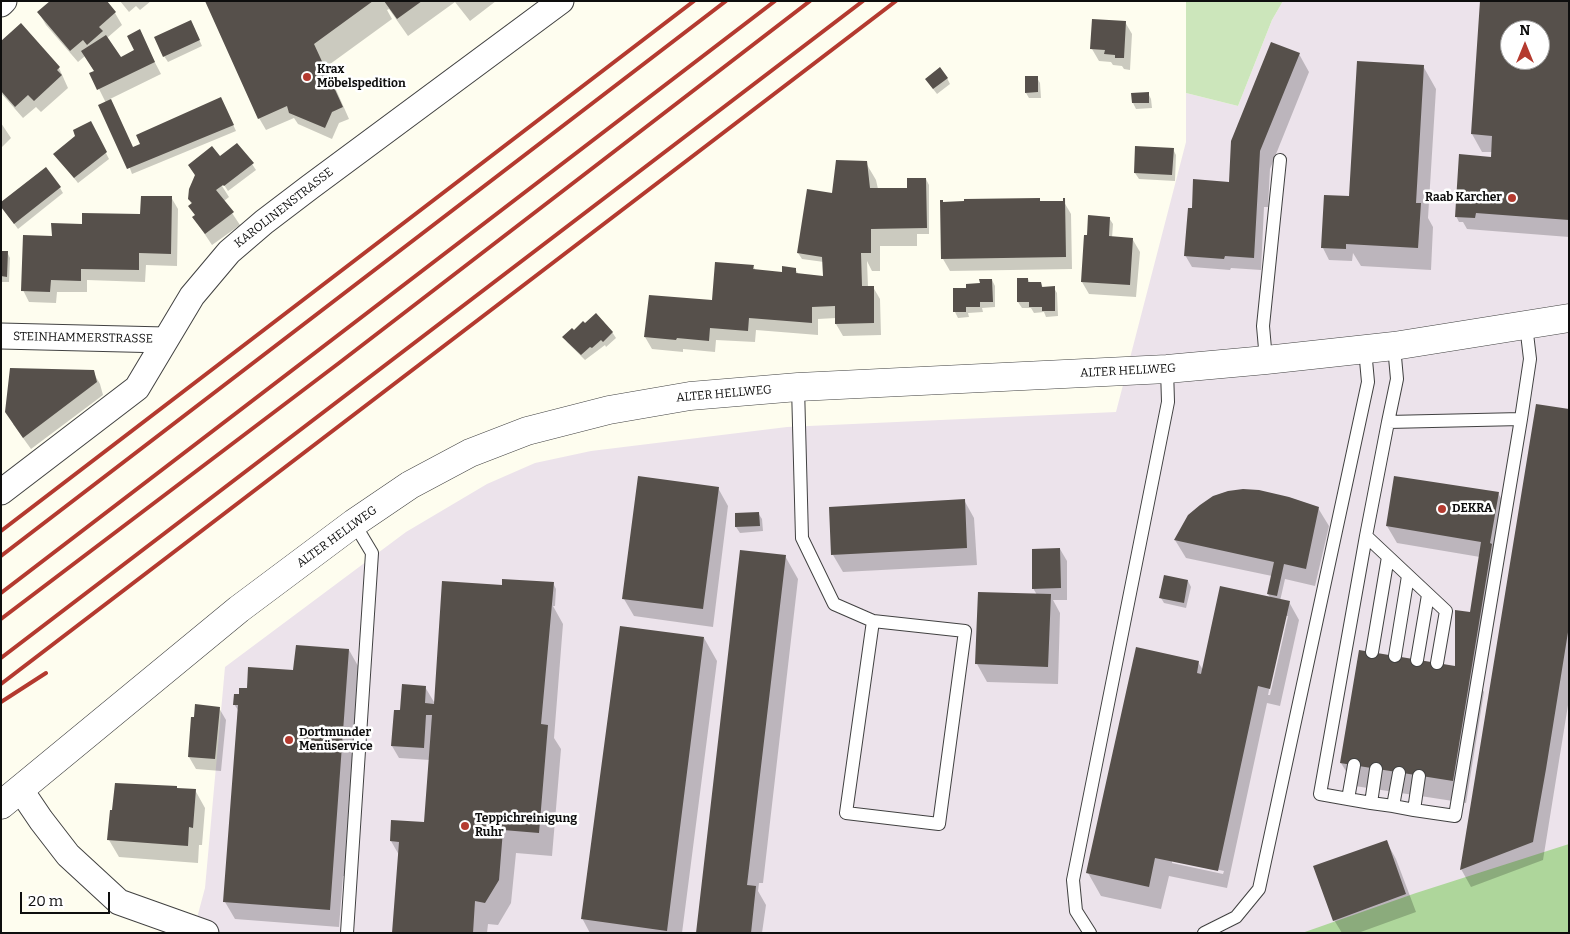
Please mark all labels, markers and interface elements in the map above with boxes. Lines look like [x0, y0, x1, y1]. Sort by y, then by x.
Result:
north arrow [1500, 20, 1550, 70]
text: N [1520, 22, 1530, 39]
place label: Krax Möbelspedition [317, 63, 406, 91]
marker: Krax Möbelspedition [301, 71, 313, 83]
street label: KAROLINENSTRASSE [232, 165, 336, 251]
place label: Raab Karcher [1425, 191, 1502, 205]
marker: Raab Karcher [1506, 192, 1518, 204]
street label: STEINHAMMERSTRASSE [13, 330, 153, 346]
street label: ALTER HELLWEG [1080, 361, 1176, 381]
street label: ALTER HELLWEG [676, 383, 772, 405]
place label: DEKRA [1452, 502, 1493, 516]
street label: ALTER HELLWEG [294, 503, 380, 571]
marker: DEKRA [1436, 503, 1448, 515]
place label: Dortmunder Menüservice [299, 726, 372, 754]
marker: Dortmunder Menüservice [283, 734, 295, 746]
place label: Teppichreinigung Ruhr [475, 812, 577, 840]
marker: Teppichreinigung Ruhr [459, 820, 471, 832]
scale bar [22, 882, 112, 914]
text: 20 m [28, 892, 63, 910]

